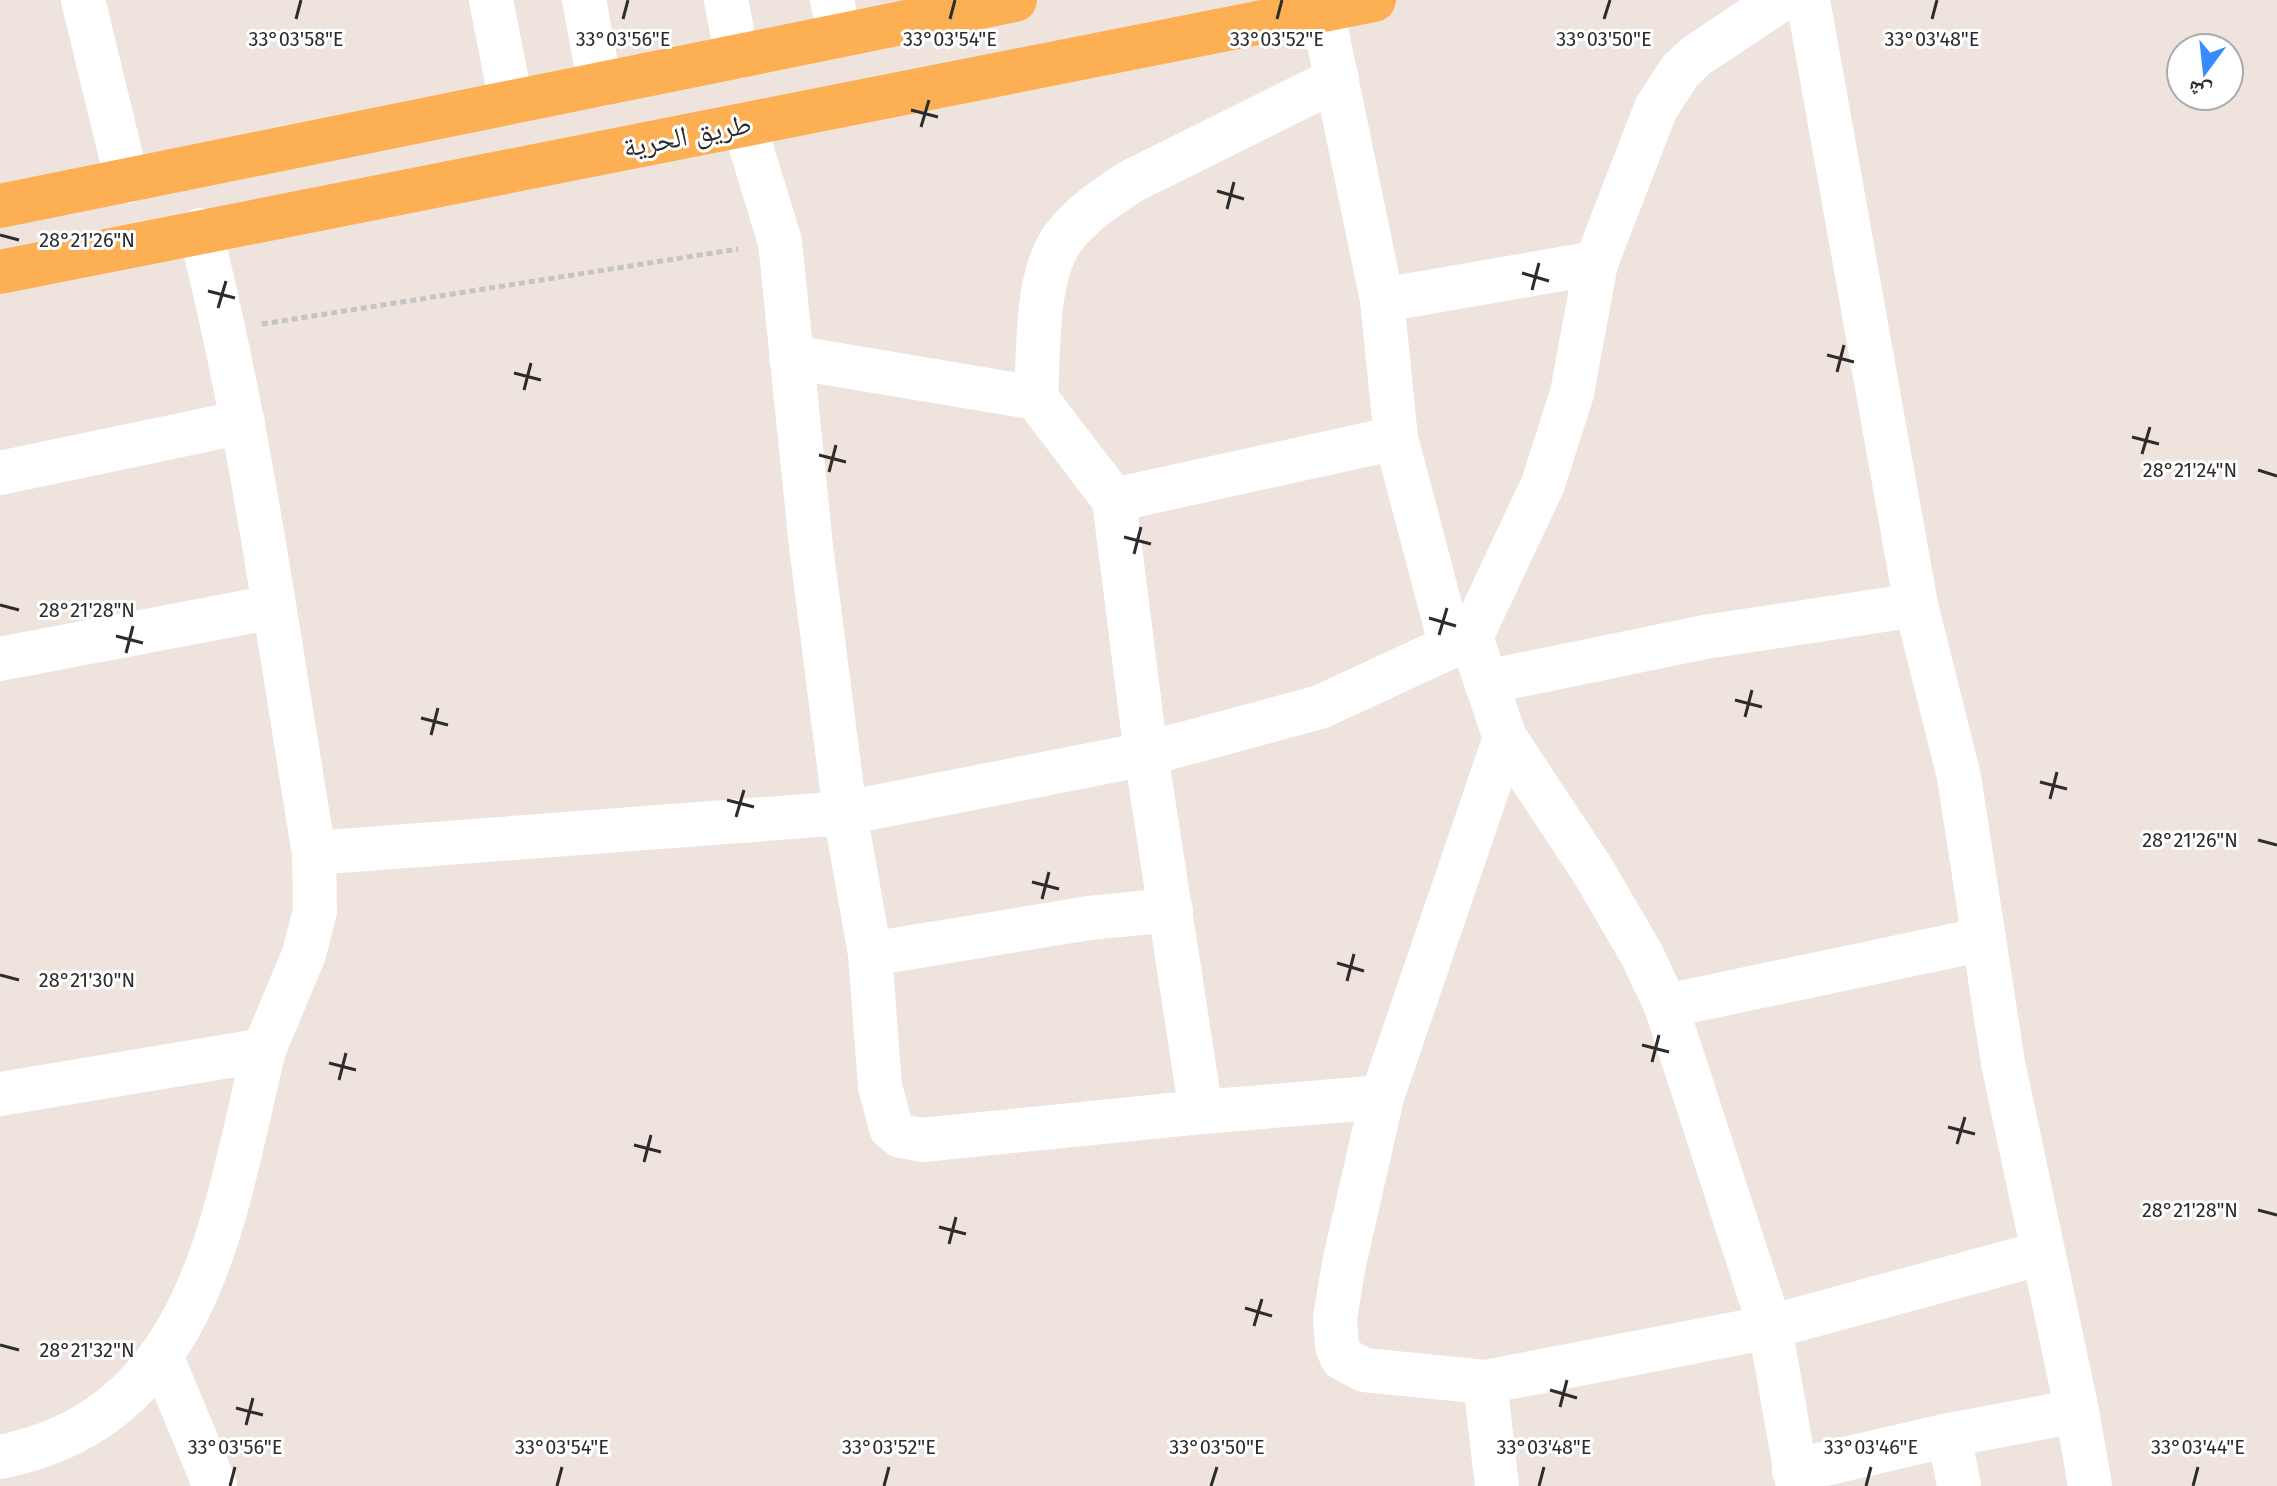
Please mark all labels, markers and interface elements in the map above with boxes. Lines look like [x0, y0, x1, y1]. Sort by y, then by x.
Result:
text: 33°03'58"E [248, 27, 344, 51]
text: 33°03'56"E [576, 27, 670, 51]
text: 33°03'54"E [903, 27, 997, 51]
text: 33°03'52"E [1230, 27, 1324, 51]
text: 33°03'50"E [1556, 27, 1652, 51]
text: 33°03'48"E [1885, 27, 1979, 51]
north arrow [2165, 32, 2245, 112]
text: ش [2185, 75, 2215, 107]
street label: طريق الحرية [620, 107, 754, 165]
text: 28°21'26"N [39, 228, 135, 252]
text: 28°21'24"N [2143, 458, 2237, 482]
text: 28°21'28"N [39, 598, 135, 622]
text: 28°21'26"N [2142, 828, 2238, 852]
text: 28°21'30"N [39, 968, 135, 992]
text: 28°21'28"N [2142, 1198, 2238, 1222]
text: 28°21'32"N [39, 1338, 135, 1362]
text: 33°03'56"E [188, 1435, 282, 1459]
text: 33°03'54"E [515, 1435, 609, 1459]
text: 33°03'52"E [842, 1435, 936, 1459]
text: 33°03'50"E [1169, 1435, 1265, 1459]
text: 33°03'48"E [1497, 1435, 1591, 1459]
text: 33°03'46"E [1824, 1435, 1918, 1459]
text: 33°03'44"E [2151, 1435, 2245, 1459]

